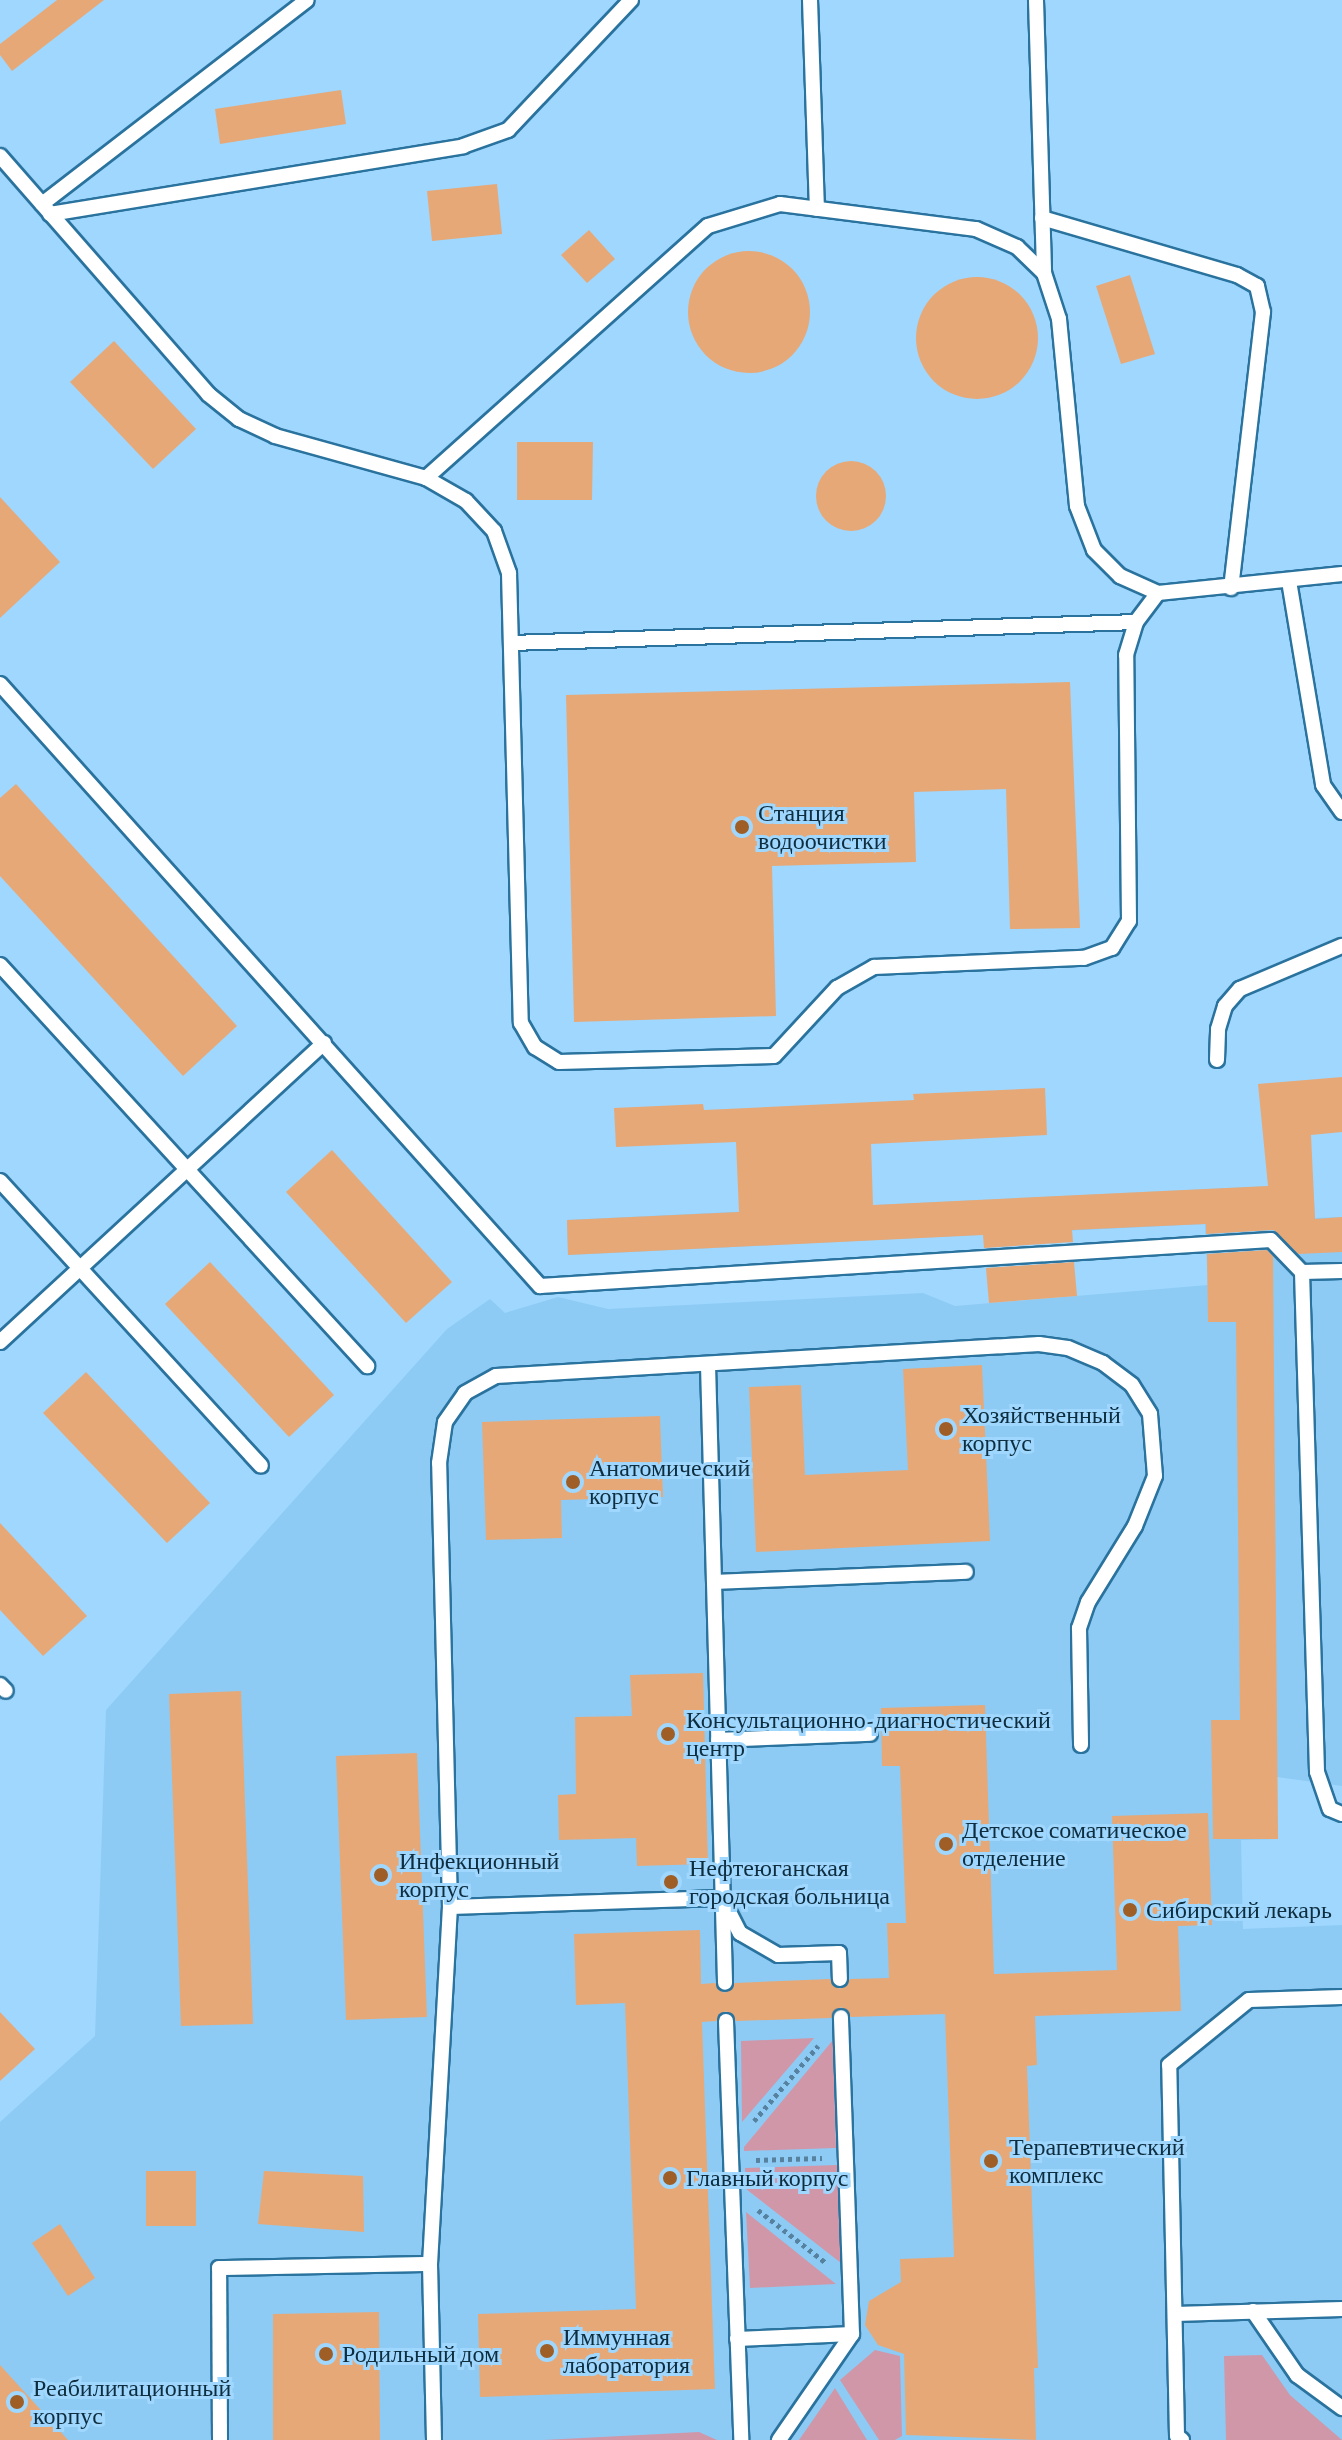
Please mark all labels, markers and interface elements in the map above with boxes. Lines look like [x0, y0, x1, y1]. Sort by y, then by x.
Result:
place label: Станция водоочистки [758, 799, 887, 855]
marker: Станция водоочистки [733, 818, 751, 836]
place label: Хозяйственный корпус [962, 1401, 1121, 1457]
marker: Хозяйственный корпус [937, 1420, 955, 1438]
place label: Анатомический корпус [589, 1454, 750, 1510]
marker: Анатомический корпус [564, 1473, 582, 1491]
place label: Консультационно-диагностический центр [686, 1706, 1051, 1762]
marker: Консультационно-диагностический центр [657, 1723, 679, 1745]
place label: Детское соматическое отделение [962, 1816, 1187, 1872]
marker: Детское соматическое отделение [937, 1835, 955, 1853]
place label: Инфекционный корпус [399, 1847, 559, 1903]
place label: Нефтеюганская городская больница [689, 1854, 890, 1910]
marker: Инфекционный корпус [370, 1864, 392, 1886]
marker: Нефтеюганская городская больница [660, 1871, 682, 1893]
place label: Сибирский лекарь [1146, 1896, 1332, 1924]
marker: Сибирский лекарь [1121, 1901, 1139, 1919]
place label: Терапевтический комплекс [1009, 2133, 1185, 2189]
marker: Терапевтический комплекс [980, 2150, 1002, 2172]
place label: Главный корпус [686, 2164, 848, 2192]
marker: Главный корпус [661, 2169, 679, 2187]
place label: Иммунная лаборатория [563, 2323, 690, 2379]
place label: Родильный дом [342, 2340, 499, 2368]
marker: Иммунная лаборатория [538, 2342, 556, 2360]
marker: Родильный дом [317, 2345, 335, 2363]
place label: Реабилитационный корпус [33, 2374, 231, 2430]
marker: Реабилитационный корпус [8, 2393, 26, 2411]

